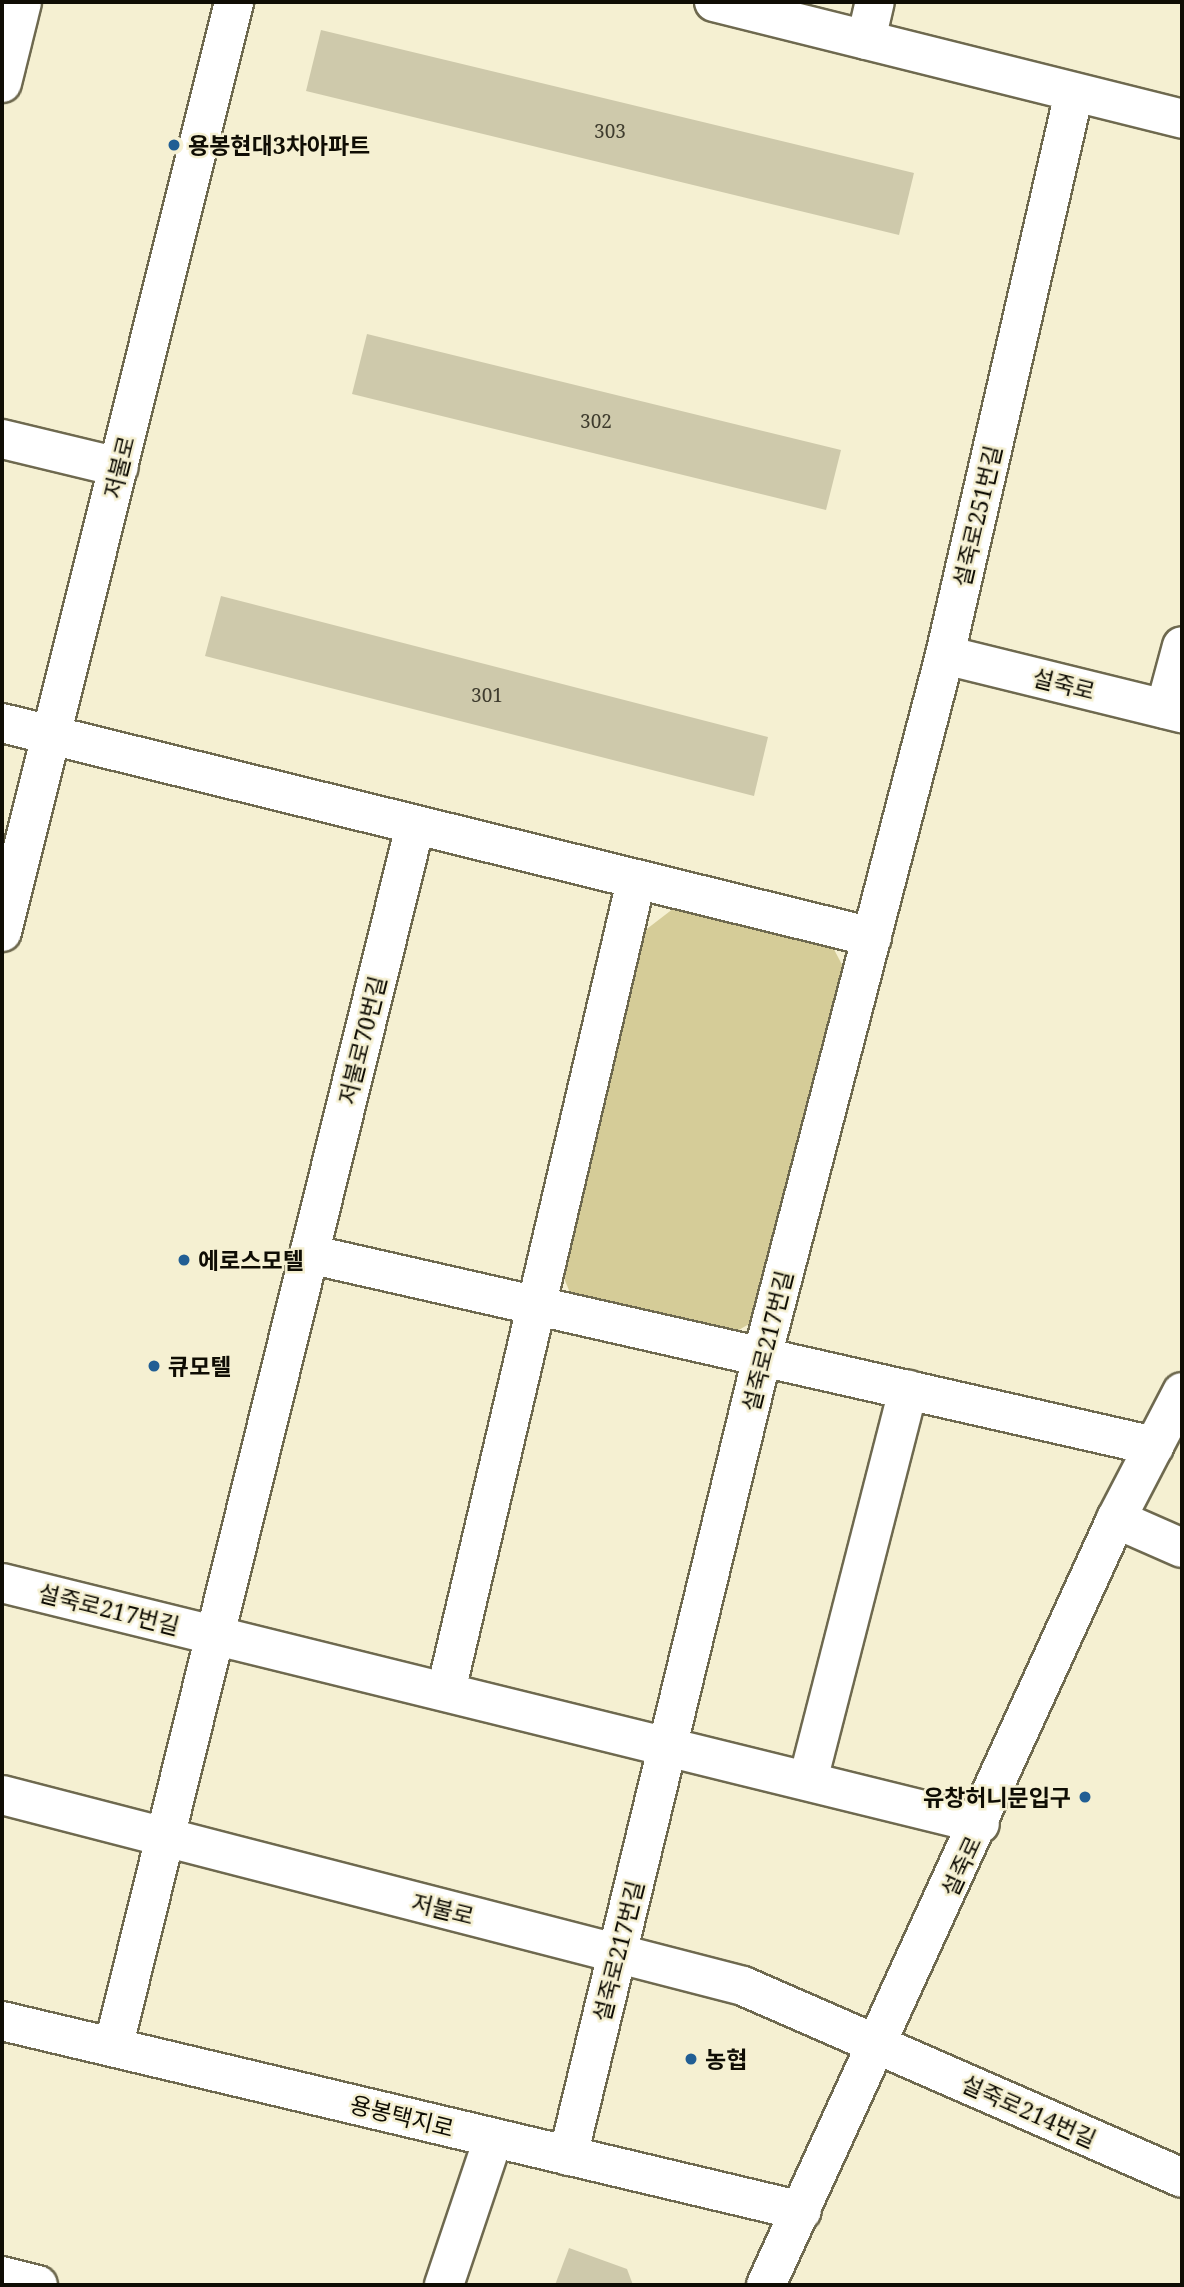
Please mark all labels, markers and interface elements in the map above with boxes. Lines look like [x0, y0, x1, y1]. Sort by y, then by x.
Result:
house number: 303 [594, 121, 626, 143]
place label: 용봉현대3차아파트 [188, 131, 370, 159]
marker: 용봉현대3차아파트 [166, 137, 182, 153]
house number: 302 [580, 411, 612, 433]
street label: 저불로 [98, 433, 140, 501]
street label: 설죽로251번길 [947, 443, 1007, 589]
street label: 설죽로 [1030, 663, 1098, 705]
house number: 301 [471, 685, 503, 707]
street label: 저불로70번길 [333, 973, 391, 1107]
place label: 에로스모텔 [198, 1246, 304, 1274]
marker: 에로스모텔 [176, 1252, 192, 1268]
street label: 설죽로217번길 [736, 1268, 798, 1414]
place label: 큐모텔 [168, 1352, 231, 1380]
marker: 큐모텔 [146, 1358, 162, 1374]
street label: 설죽로217번길 [36, 1578, 182, 1640]
place label: 유창허니문입구 [923, 1783, 1071, 1811]
marker: 유창허니문입구 [1077, 1789, 1093, 1805]
street label: 설죽로 [935, 1831, 987, 1901]
street label: 설죽로217번길 [587, 1878, 649, 2024]
street label: 저불로 [409, 1888, 477, 1930]
place label: 농협 [705, 2045, 747, 2073]
marker: 농협 [683, 2051, 699, 2067]
street label: 설죽로214번길 [957, 2069, 1101, 2153]
street label: 용봉택지로 [347, 2090, 457, 2142]

